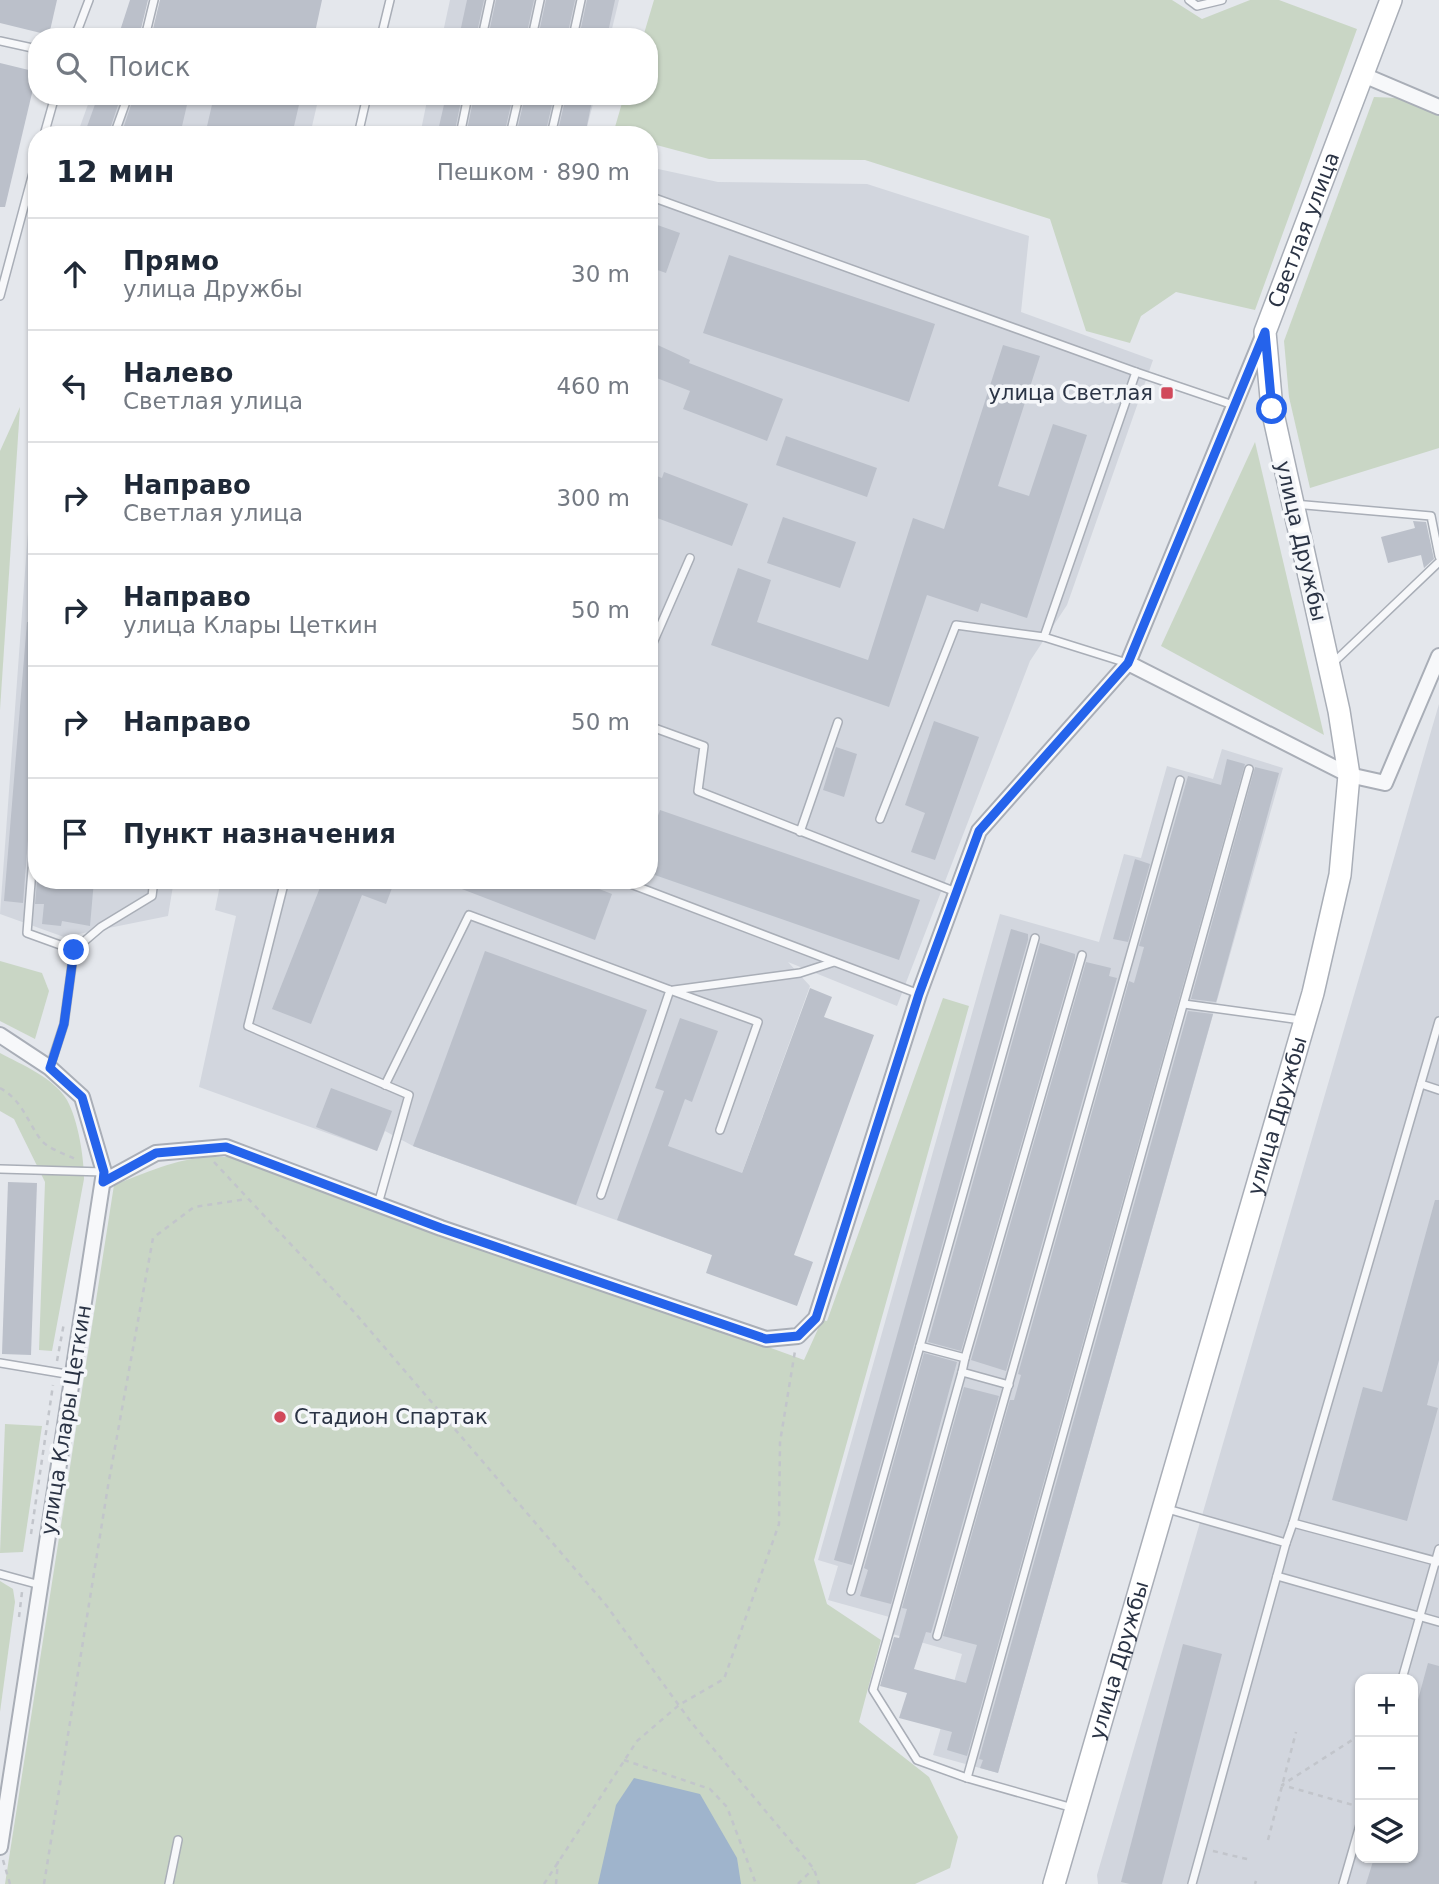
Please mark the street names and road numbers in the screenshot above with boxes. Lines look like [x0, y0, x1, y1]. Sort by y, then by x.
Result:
street label: Светлая улица [1263, 149, 1344, 311]
street label: улица Дружбы [1271, 458, 1331, 624]
street label: улица Дружбы [1243, 1034, 1312, 1198]
street label: улица Клары Цеткин [36, 1303, 96, 1537]
street label: улица Дружбы [1085, 1578, 1153, 1742]

